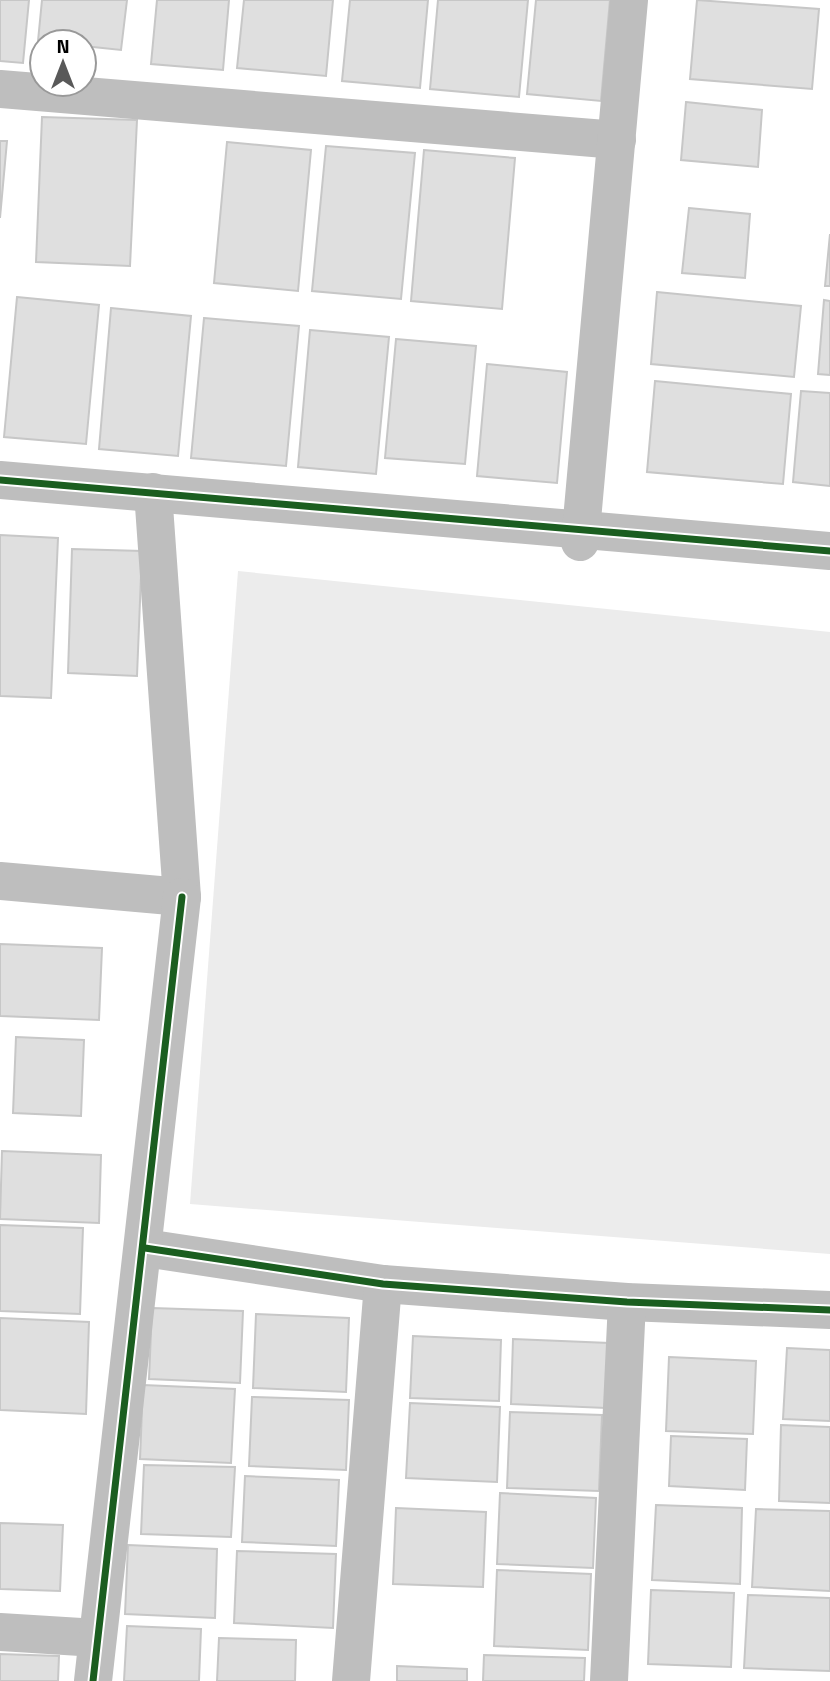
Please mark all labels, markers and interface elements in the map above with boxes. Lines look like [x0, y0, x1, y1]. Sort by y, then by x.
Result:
north arrow [28, 28, 98, 98]
text: N [56, 31, 70, 60]

